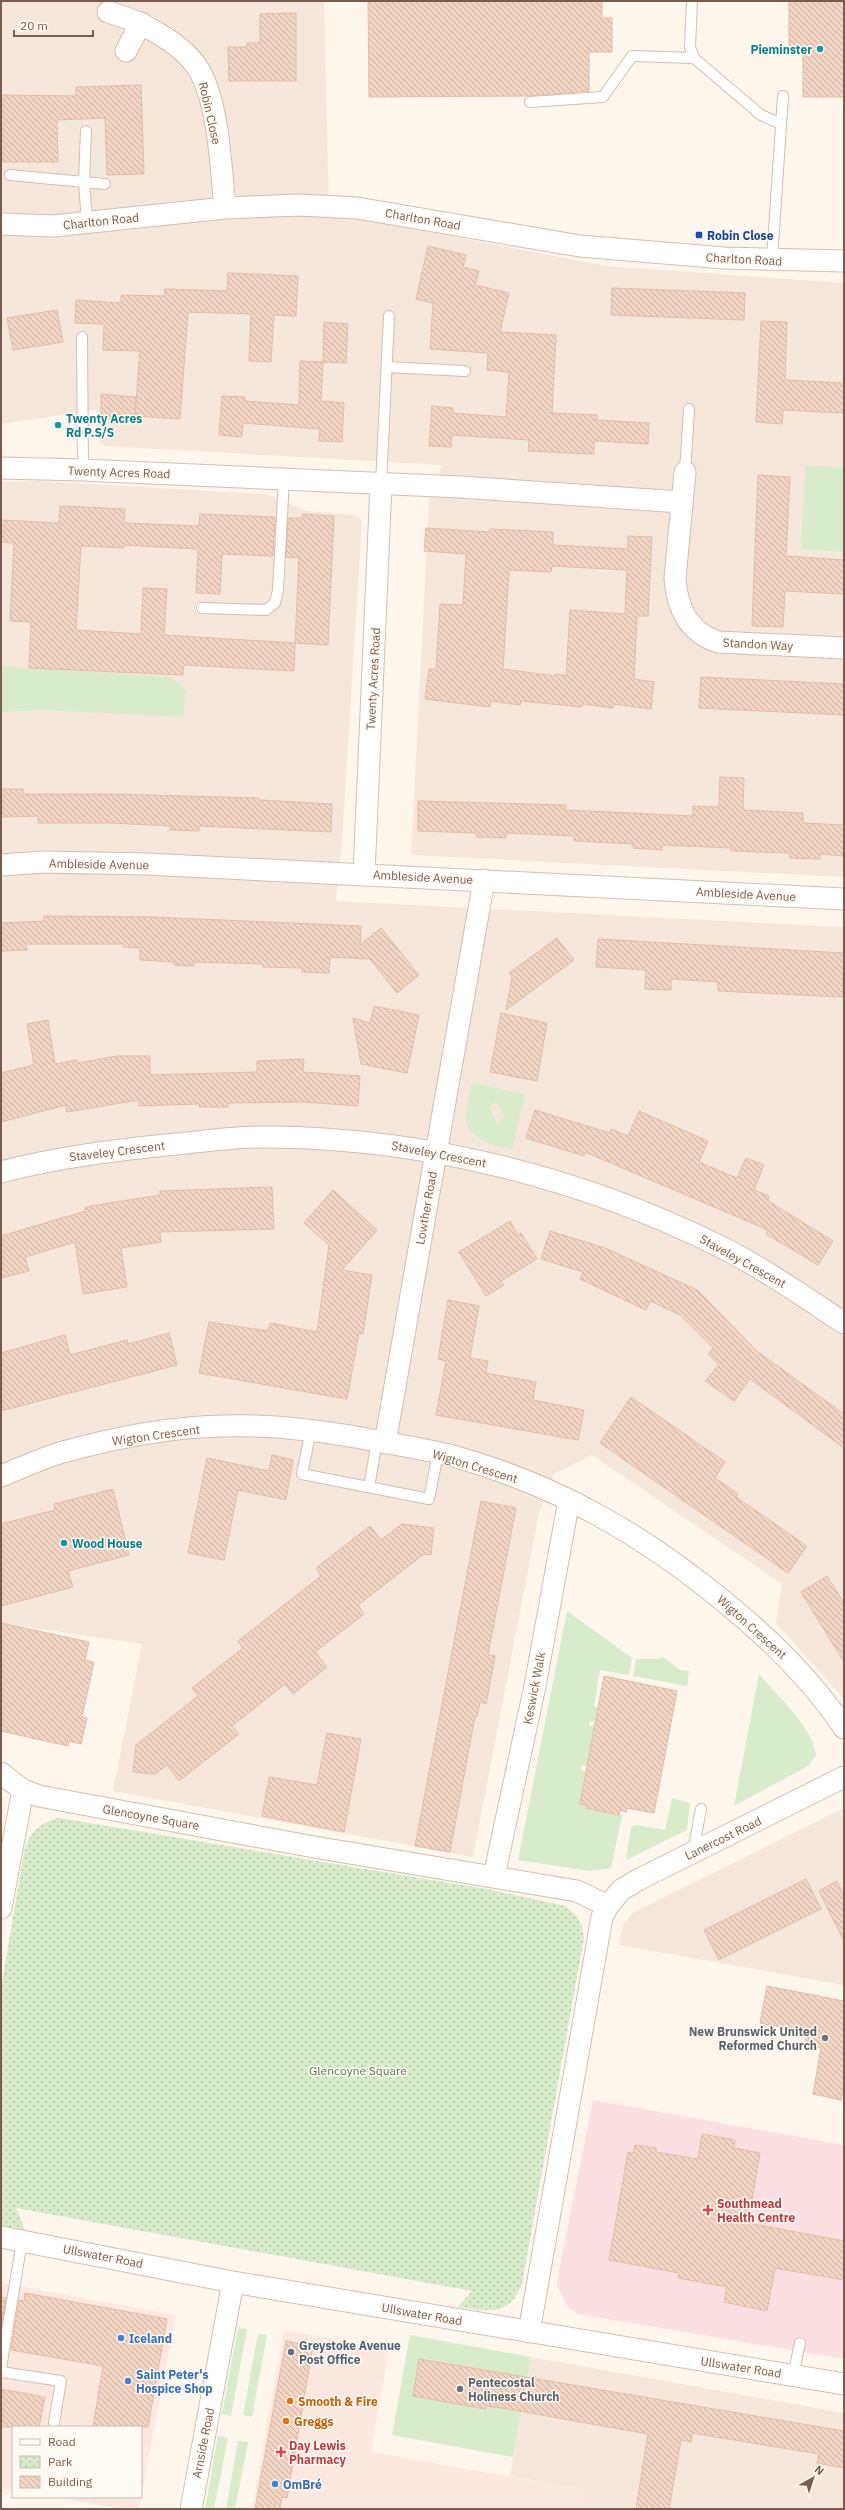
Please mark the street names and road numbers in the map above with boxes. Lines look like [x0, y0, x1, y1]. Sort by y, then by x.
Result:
street label: Robin Close [196, 80, 225, 146]
street label: Charlton Road [384, 205, 462, 233]
street label: Charlton Road [62, 210, 140, 232]
street label: Charlton Road [705, 250, 783, 268]
street label: Twenty Acres Road [67, 463, 171, 481]
street label: Twenty Acres Road [363, 627, 383, 731]
street label: Standon Way [722, 635, 794, 653]
street label: Ambleside Avenue [49, 856, 150, 872]
street label: Ambleside Avenue [373, 867, 474, 887]
street label: Ambleside Avenue [696, 884, 797, 904]
street label: Staveley Crescent [390, 1137, 488, 1171]
street label: Staveley Crescent [68, 1138, 166, 1164]
street label: Lowther Road [412, 1170, 440, 1246]
street label: Staveley Crescent [697, 1231, 789, 1291]
street label: Wigton Crescent [111, 1421, 201, 1449]
street label: Wigton Crescent [431, 1446, 519, 1486]
street label: Wigton Crescent [714, 1592, 790, 1662]
street label: Keswick Walk [520, 1650, 549, 1726]
street label: Glencoyne Square [101, 1801, 201, 1833]
street label: Lanercost Road [682, 1813, 764, 1863]
street label: Ullswater Road [62, 2241, 144, 2271]
street label: Ullswater Road [381, 2300, 463, 2328]
street label: Ullswater Road [700, 2353, 782, 2381]
street label: Arnside Road [189, 2406, 217, 2480]

